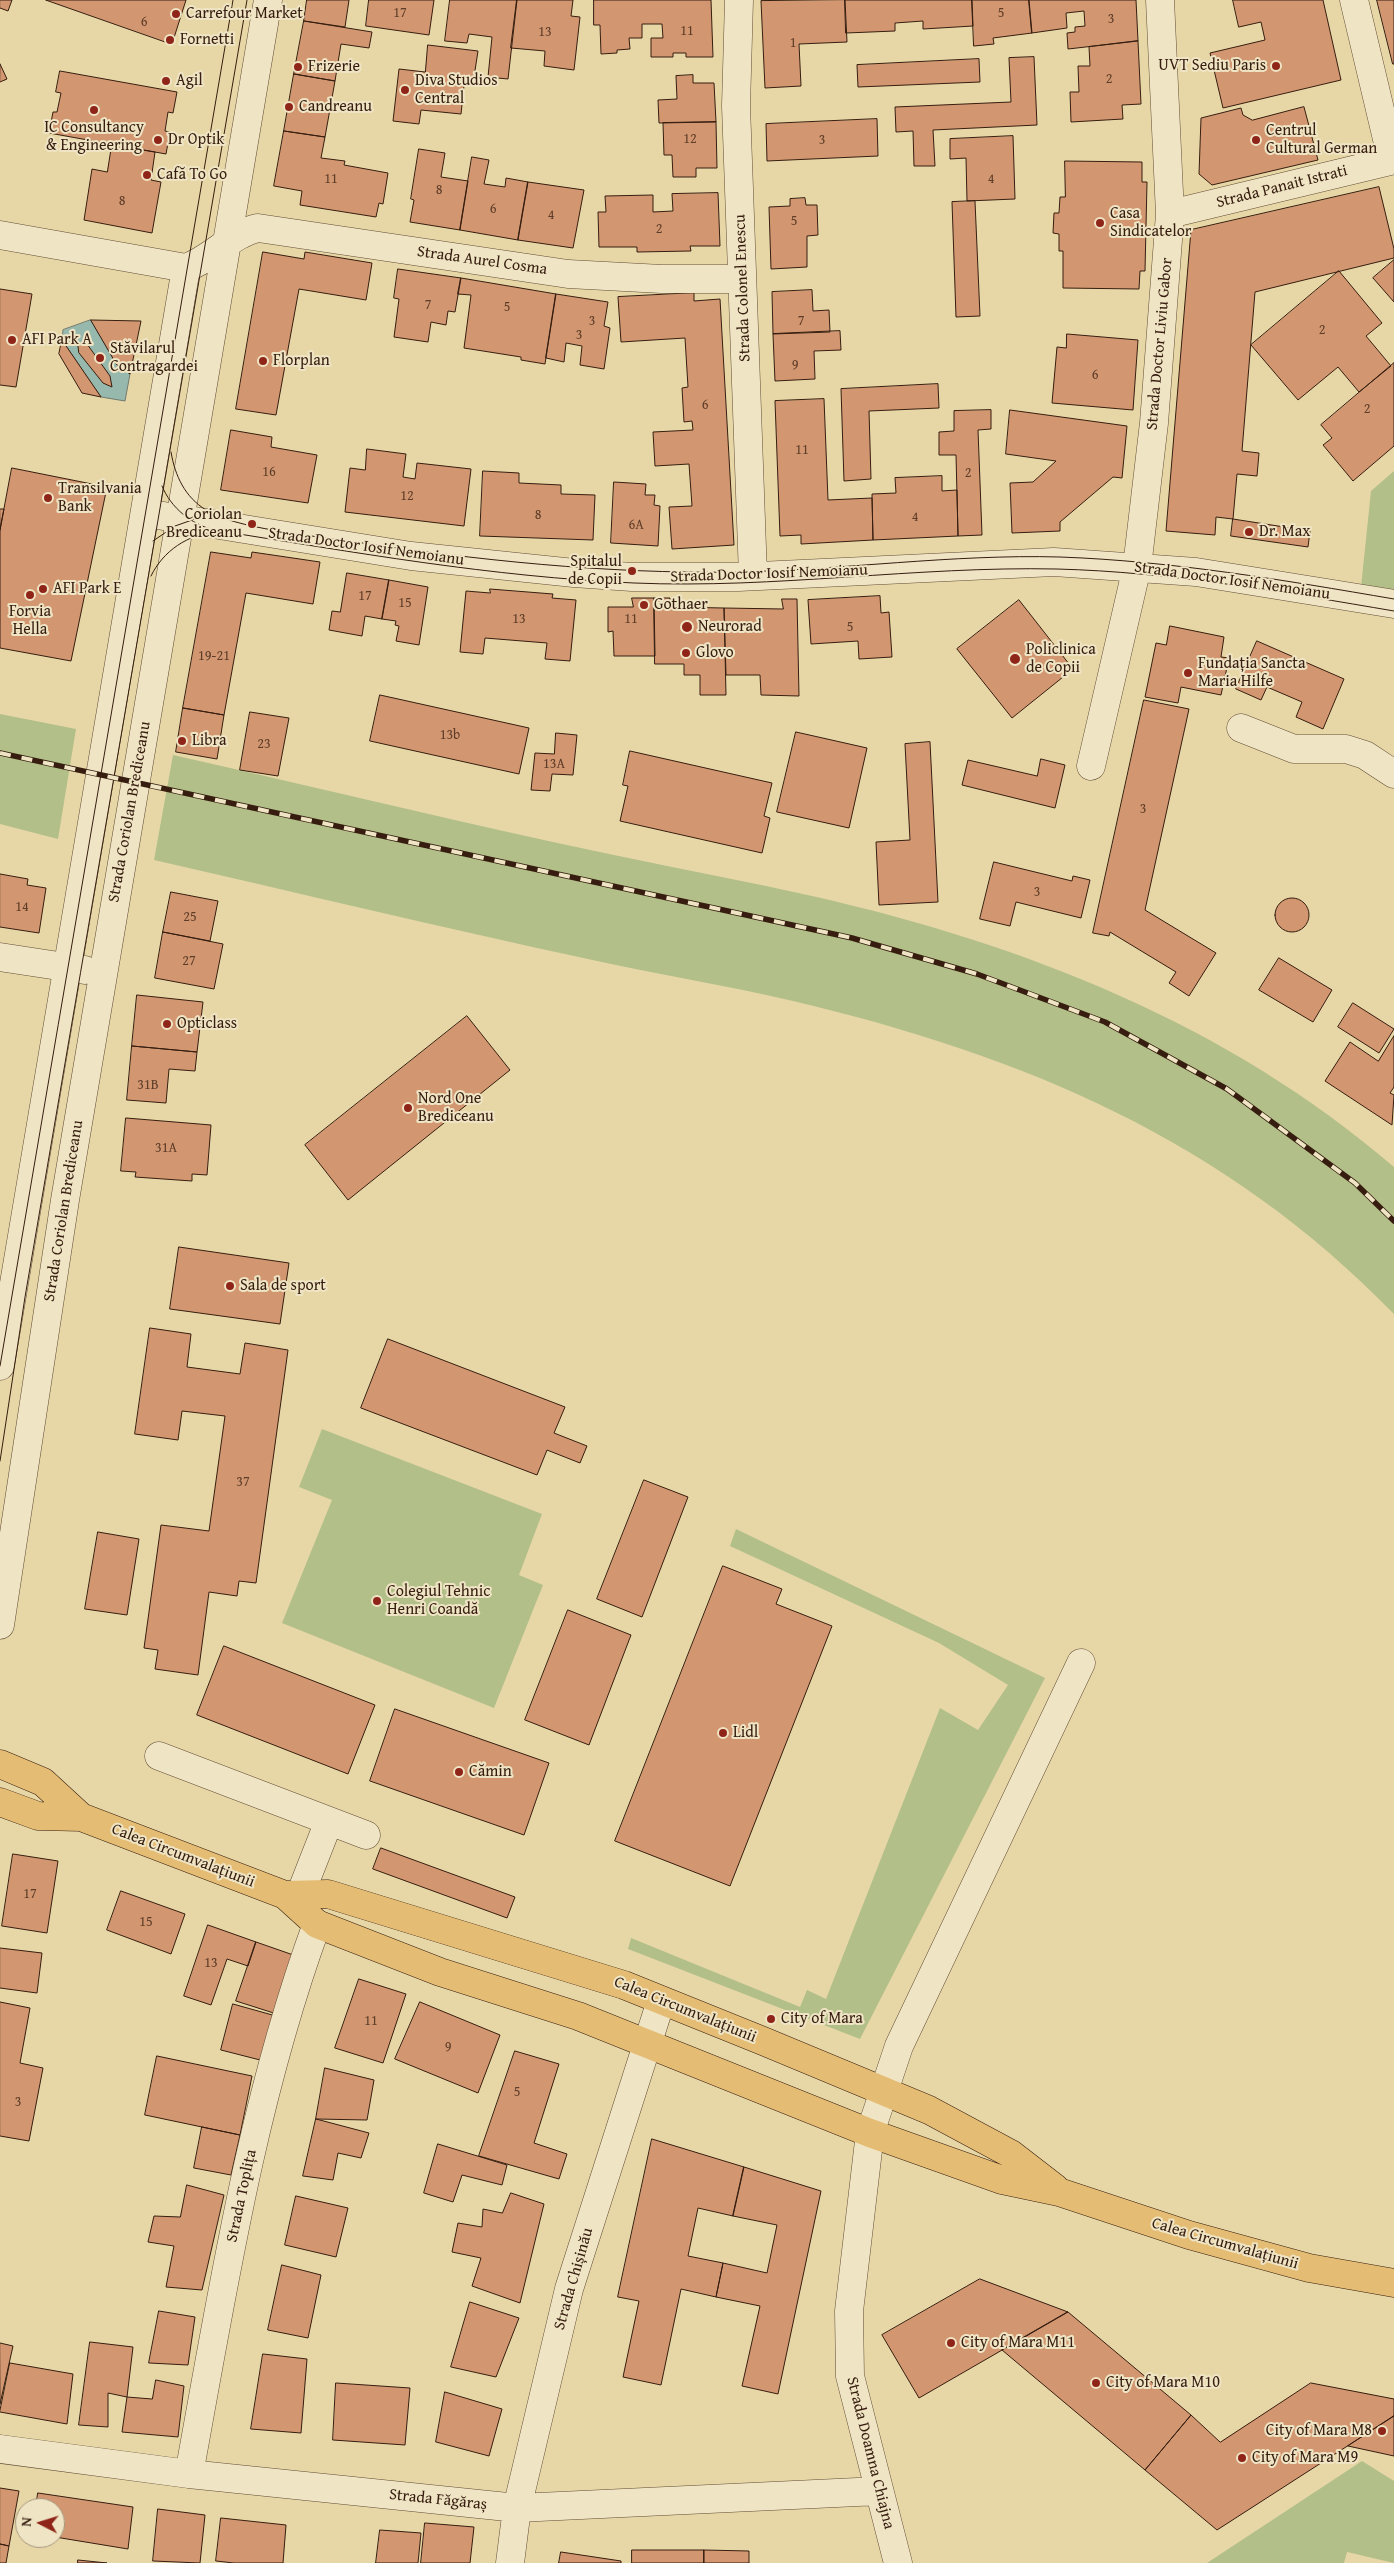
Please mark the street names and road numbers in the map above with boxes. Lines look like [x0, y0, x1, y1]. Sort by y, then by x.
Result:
street label: Strada Panait Istrati [1214, 161, 1350, 213]
street label: Strada Colonel Enescu [731, 214, 755, 362]
street label: Strada Aurel Cosma [416, 242, 548, 280]
street label: Strada Doctor Liviu Gabor [1143, 257, 1177, 431]
street label: Strada Doctor Iosif Nemoianu [267, 524, 465, 570]
street label: Strada Doctor Iosif Nemoianu [1133, 558, 1331, 604]
street label: Strada Doctor Iosif Nemoianu [670, 561, 868, 587]
street label: Strada Coriolan Brediceanu [105, 720, 155, 904]
street label: Strada Coriolan Brediceanu [40, 1119, 88, 1303]
street label: Calea Circumvalațiunii [109, 1820, 257, 1892]
street label: Calea Circumvalațiunii [611, 1973, 759, 2047]
street label: Strada Toplița [223, 2148, 261, 2244]
street label: Calea Circumvalațiunii [1149, 2214, 1301, 2274]
street label: Strada Chișinău [550, 2226, 598, 2332]
street label: Strada Doamna Chiajna [842, 2375, 898, 2531]
street label: Strada Făgăraș [388, 2485, 488, 2515]

